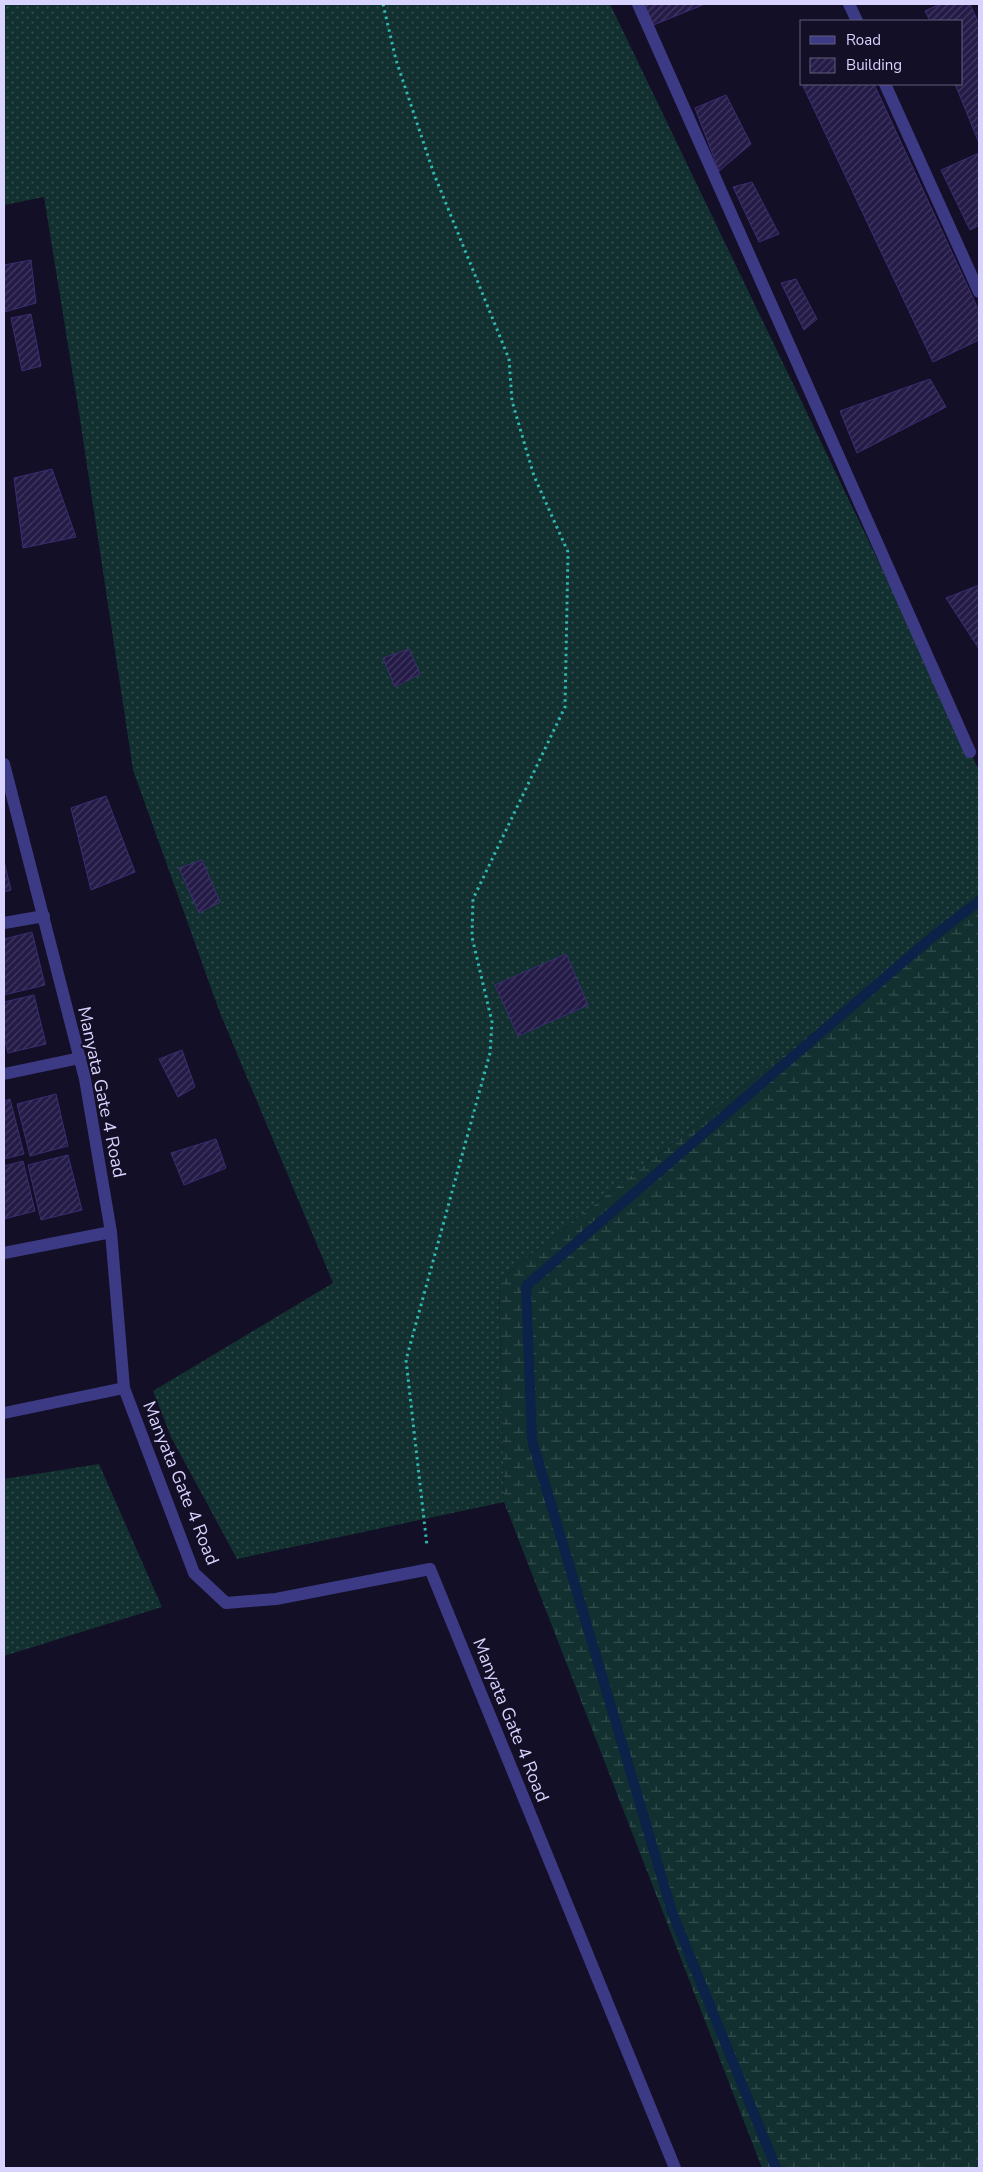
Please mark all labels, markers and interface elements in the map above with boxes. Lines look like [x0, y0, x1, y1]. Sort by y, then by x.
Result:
legend [800, 20, 963, 85]
text: Road [846, 30, 881, 50]
text: Building [846, 55, 902, 75]
street label: Manyata Gate 4 Road [72, 1004, 132, 1180]
street label: Manyata Gate 4 Road [137, 1398, 225, 1568]
street label: Manyata Gate 4 Road [467, 1635, 555, 1805]

